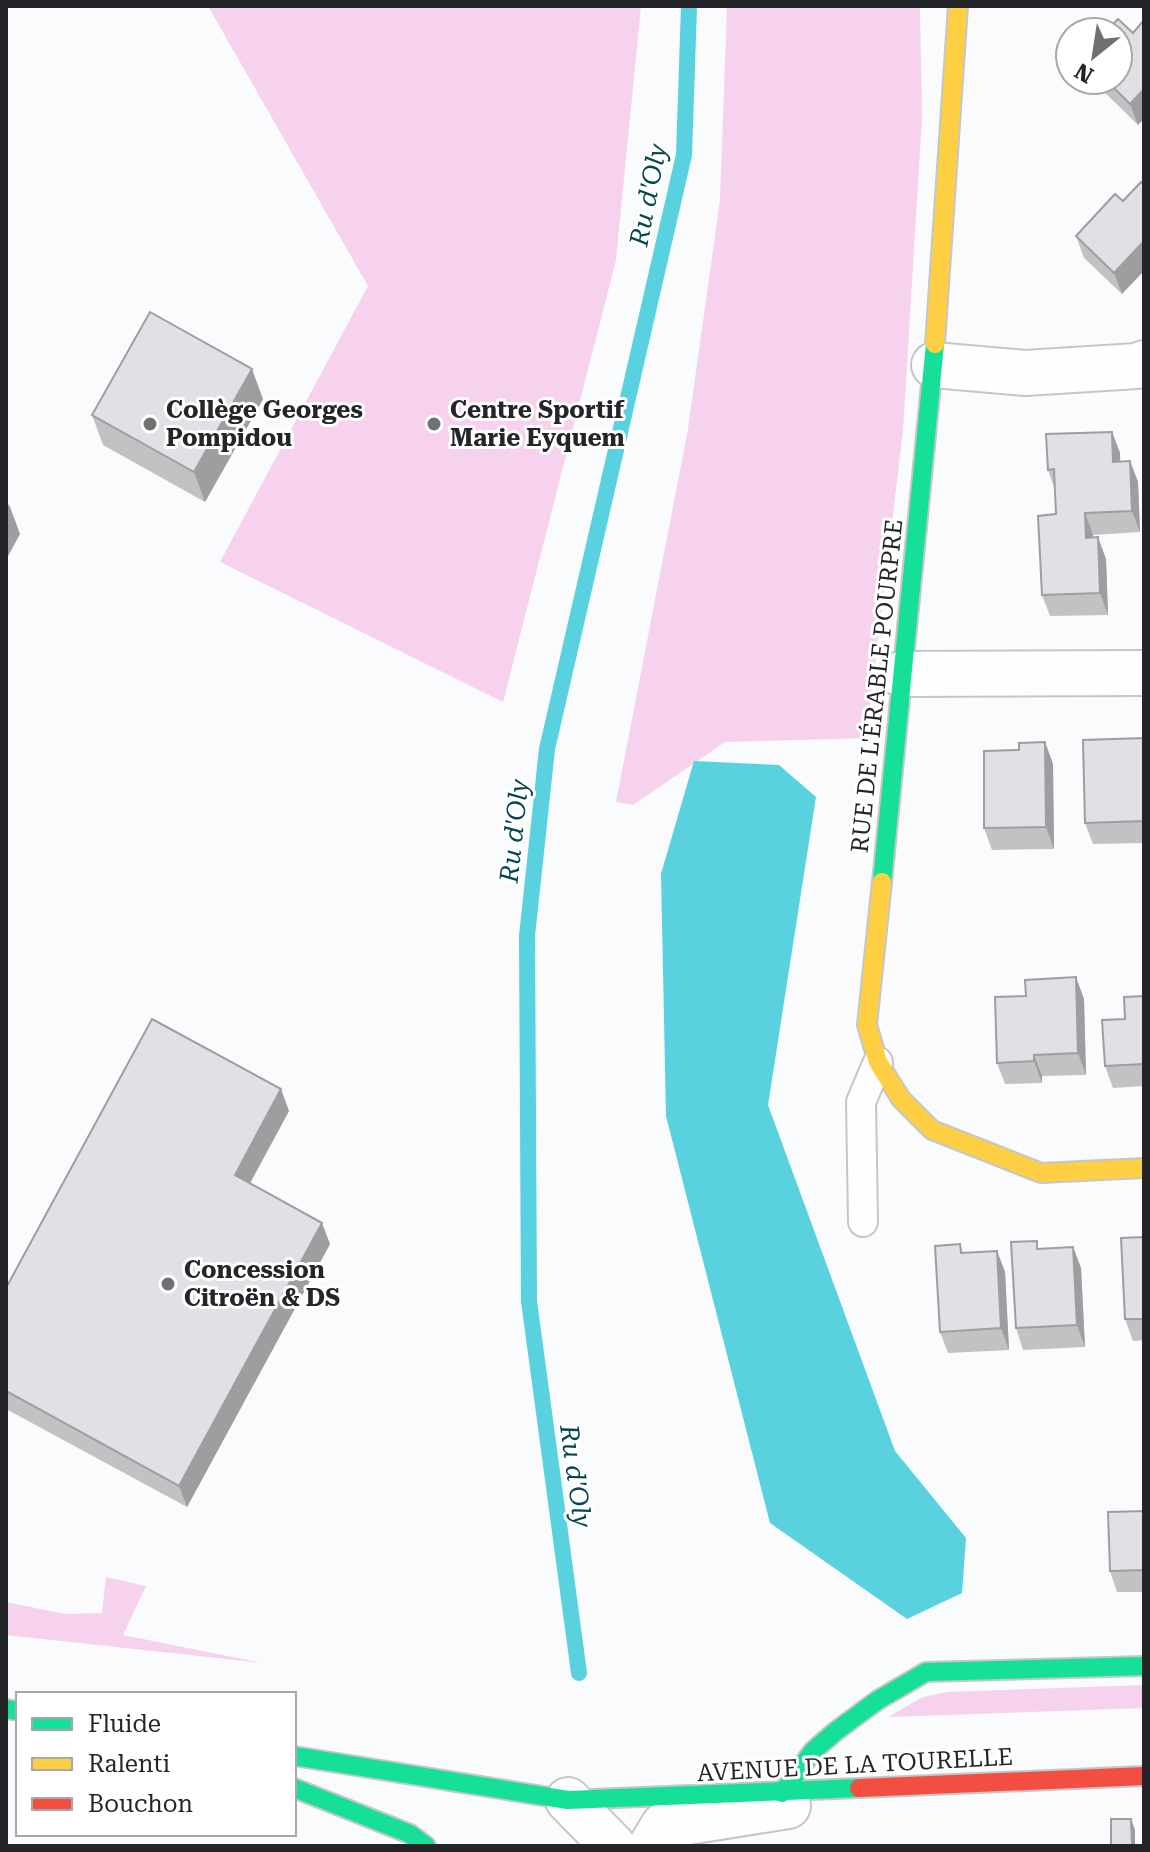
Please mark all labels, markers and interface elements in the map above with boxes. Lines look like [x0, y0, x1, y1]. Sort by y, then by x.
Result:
north arrow [1054, 16, 1134, 96]
text: N [1071, 58, 1098, 88]
water label: Ru d'Oly [623, 141, 673, 250]
place label: Collège Georges Pompidou [166, 396, 363, 452]
place label: Centre Sportif Marie Eyquem [450, 396, 625, 452]
marker: Collège Georges Pompidou [141, 415, 159, 433]
marker: Centre Sportif Marie Eyquem [425, 415, 443, 433]
street label: RUE DE L'ÉRABLE POURPRE [845, 518, 908, 854]
water label: Ru d'Oly [494, 777, 534, 885]
place label: Concession Citroën & DS [184, 1256, 340, 1312]
marker: Concession Citroën & DS [159, 1275, 177, 1293]
water label: Ru d'Oly [554, 1422, 598, 1530]
legend [16, 1692, 296, 1836]
text: Fluide [88, 1710, 161, 1738]
street label: AVENUE DE LA TOURELLE [696, 1743, 1014, 1787]
text: Ralenti [88, 1750, 170, 1778]
text: Bouchon [88, 1790, 193, 1818]

